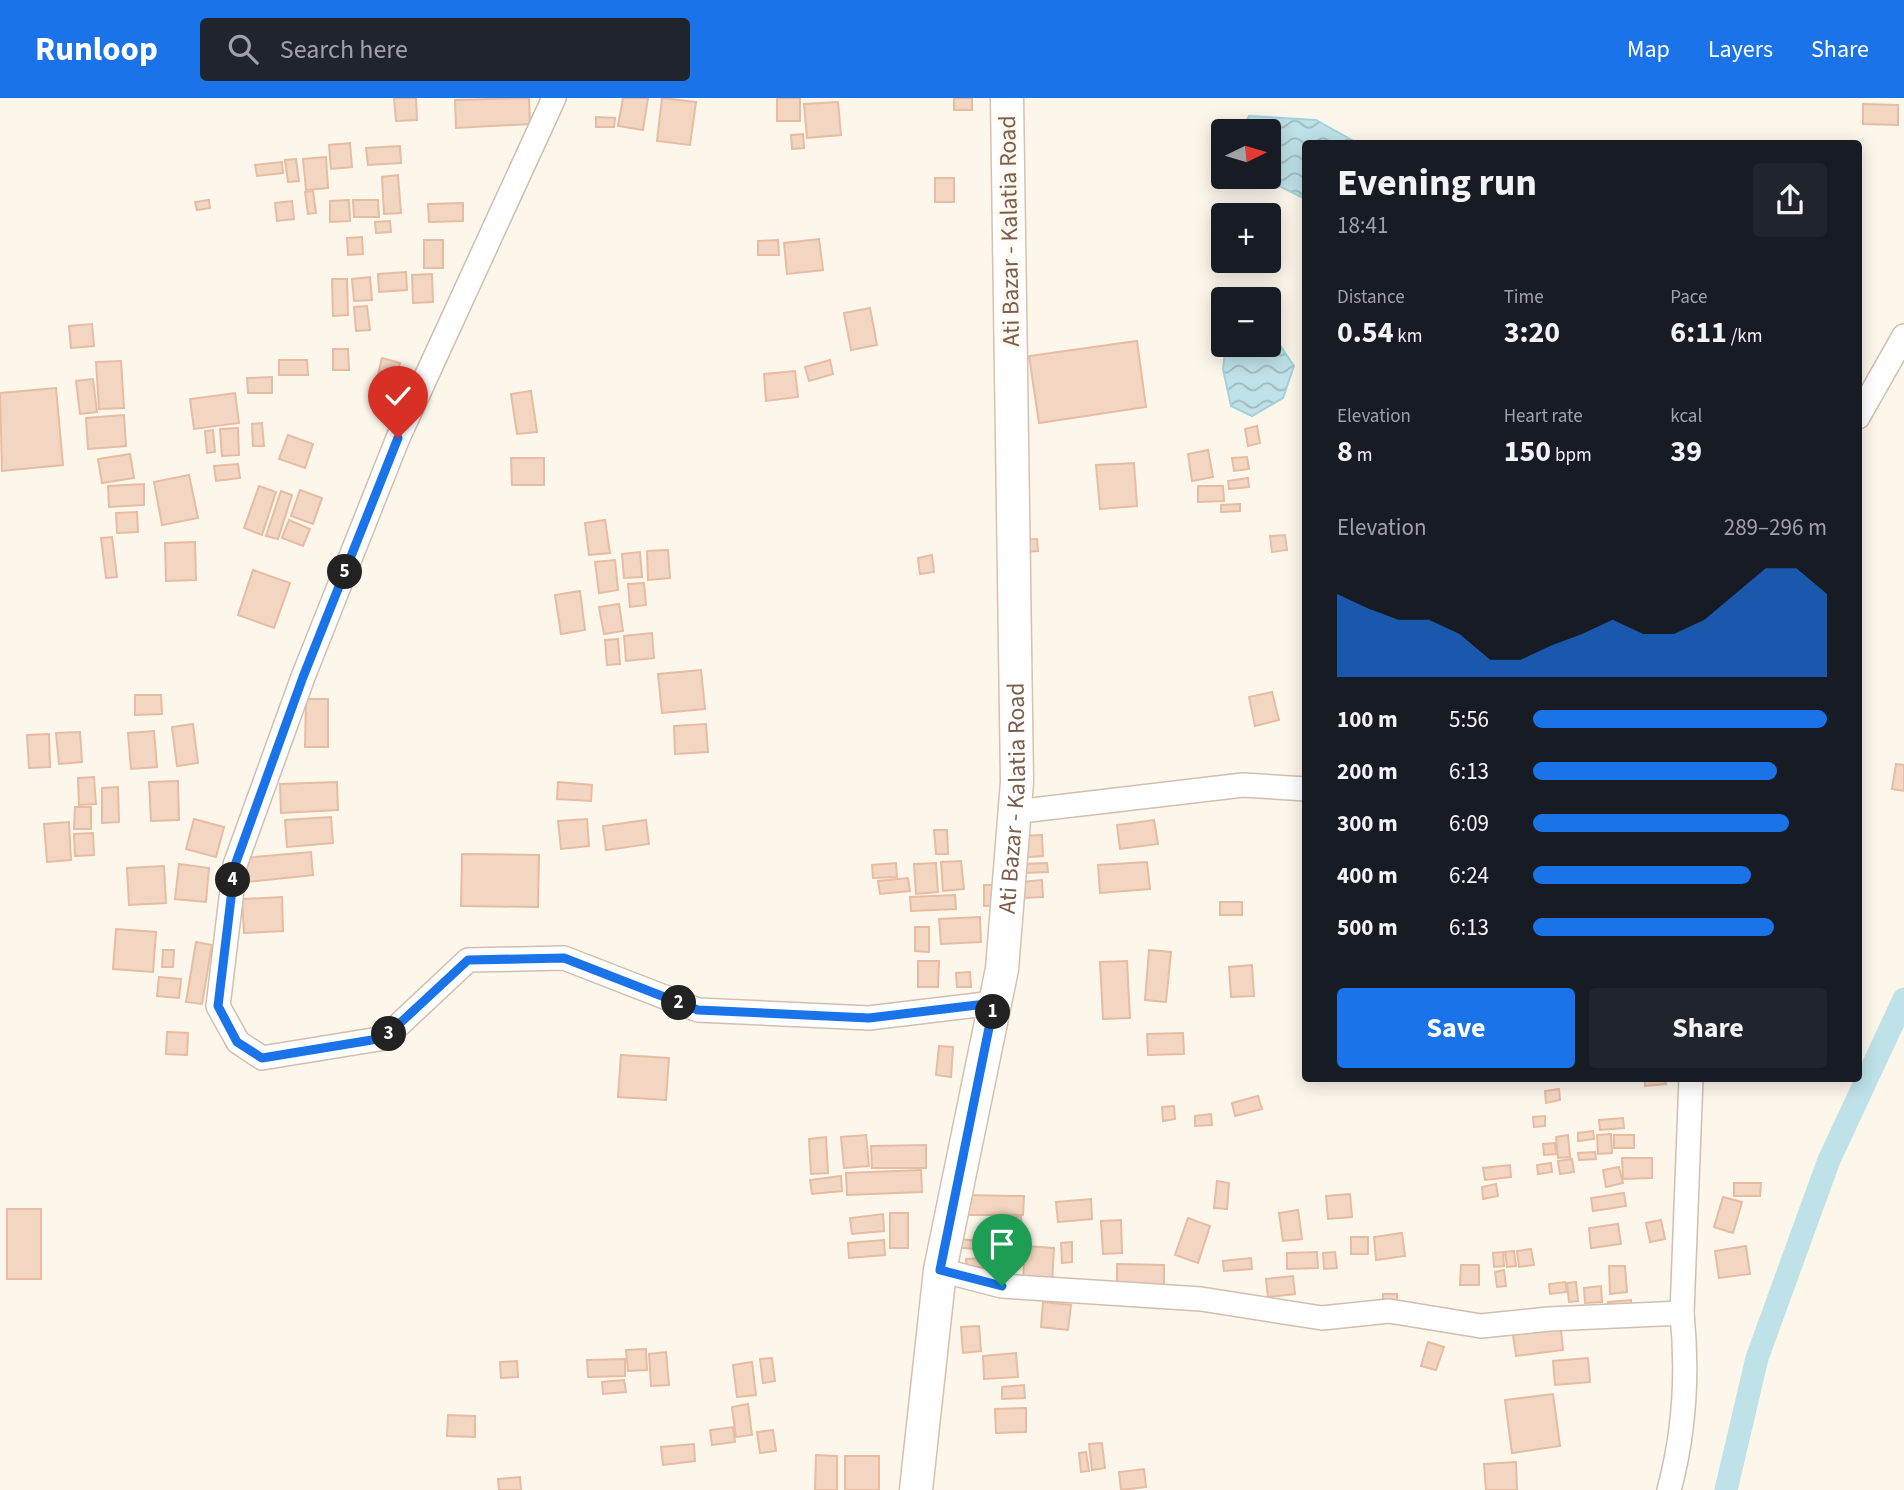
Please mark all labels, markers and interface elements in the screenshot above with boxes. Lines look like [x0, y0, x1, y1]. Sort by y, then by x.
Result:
search box [200, 18, 690, 81]
text: Runloop [35, 26, 158, 73]
icon: search [224, 30, 262, 68]
text: Search here [280, 31, 408, 68]
text: Map [1627, 32, 1670, 67]
text: Layers [1708, 32, 1773, 67]
text: Share [1811, 32, 1869, 67]
street label: Ati Bazar - Kalatia Road [990, 115, 1029, 347]
north arrow [1211, 119, 1281, 189]
map controls [1211, 119, 1281, 357]
text: Evening run [1337, 156, 1537, 210]
button: share [1753, 163, 1827, 237]
button: + [1211, 203, 1281, 273]
text: 18:41 [1337, 209, 1388, 242]
text: Distance [1337, 284, 1405, 311]
text: Time [1504, 284, 1544, 311]
text: Pace [1670, 284, 1708, 311]
button: − [1211, 287, 1281, 357]
text: 0.54 [1337, 311, 1394, 354]
text: 3:20 [1504, 311, 1560, 354]
text: 6:11 [1670, 311, 1727, 354]
text: km [1394, 323, 1423, 350]
text: /km [1727, 323, 1762, 350]
pin [368, 366, 428, 438]
icon: check [379, 377, 417, 415]
text: Elevation [1337, 403, 1411, 430]
text: Heart rate [1504, 403, 1583, 430]
text: kcal [1670, 403, 1702, 430]
text: 8 [1337, 430, 1353, 473]
text: 150 [1504, 430, 1551, 473]
text: 39 [1670, 430, 1702, 473]
text: m [1353, 442, 1372, 469]
text: bpm [1551, 442, 1592, 469]
text: Elevation [1337, 511, 1427, 544]
text: 289–296 m [1724, 511, 1827, 544]
pin: 5 [328, 554, 362, 589]
text: 5 [339, 558, 350, 585]
street label: Ati Bazar - Kalatia Road [990, 682, 1035, 915]
text: 100 m [1337, 703, 1398, 736]
text: 5:56 [1449, 703, 1489, 736]
text: 200 m [1337, 755, 1398, 788]
text: 6:13 [1449, 755, 1489, 788]
text: 300 m [1337, 807, 1398, 840]
text: 6:09 [1449, 807, 1489, 840]
text: 400 m [1337, 859, 1398, 892]
text: 6:24 [1449, 859, 1489, 892]
pin: 4 [216, 862, 250, 898]
text: 4 [227, 866, 238, 893]
text: 500 m [1337, 911, 1398, 944]
text: 6:13 [1449, 911, 1489, 944]
pin: 2 [662, 986, 696, 1020]
button: Save [1337, 988, 1575, 1068]
button: Share [1589, 988, 1827, 1068]
text: 2 [673, 989, 684, 1016]
pin: 1 [976, 995, 1010, 1030]
text: 1 [987, 998, 998, 1025]
pin: 3 [372, 1016, 406, 1052]
text: 3 [383, 1020, 394, 1047]
pin [972, 1214, 1032, 1286]
icon: arrive [983, 1225, 1021, 1263]

